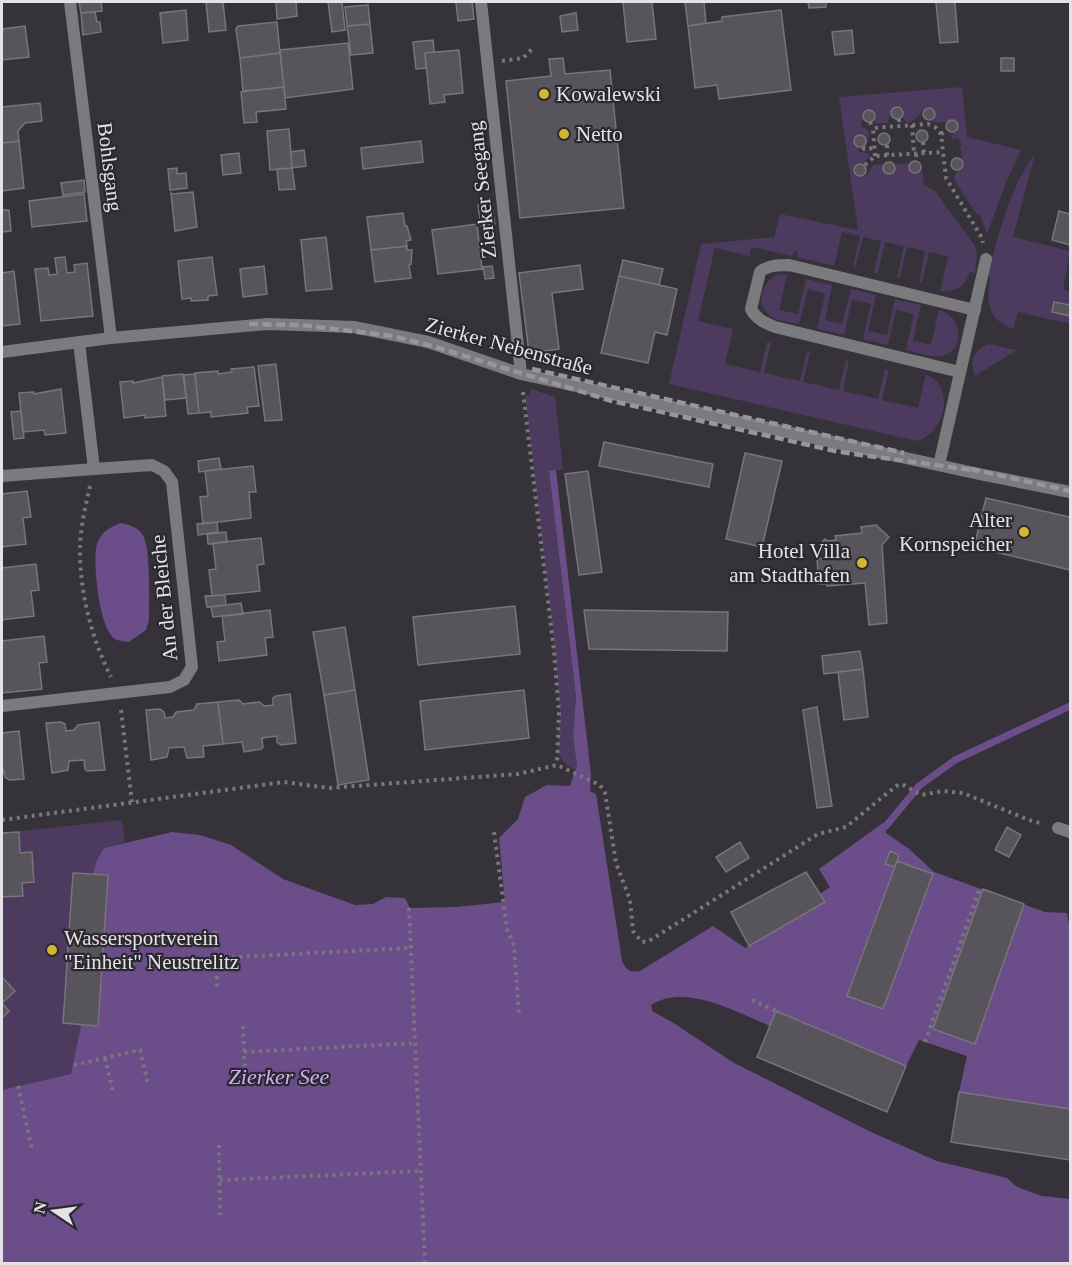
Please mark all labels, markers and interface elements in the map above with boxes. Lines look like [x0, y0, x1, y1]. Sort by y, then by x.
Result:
place label: Kowalewski [556, 82, 661, 106]
marker: Kowalewski [537, 87, 551, 101]
street label: Zierker Seegang [463, 120, 501, 260]
street label: Bohlsgang [93, 121, 127, 214]
place label: Netto [576, 122, 623, 146]
marker: Netto [557, 127, 571, 141]
street label: Zierker Nebenstraße [423, 312, 595, 380]
place label: Alter Kornspeicher [899, 508, 1012, 556]
marker: Alter Kornspeicher [1017, 525, 1031, 539]
street label: An der Bleiche [145, 534, 183, 662]
place label: Hotel Villa am Stadthafen [729, 539, 851, 587]
marker: Hotel Villa am Stadthafen [855, 556, 869, 570]
place label: Wassersportverein "Einheit" Neustrelitz [64, 926, 239, 974]
marker: Wassersportverein "Einheit" Neustrelitz [45, 943, 59, 957]
water label: Zierker See [229, 1064, 330, 1089]
north arrow [24, 1181, 84, 1241]
text: N [30, 1200, 50, 1215]

